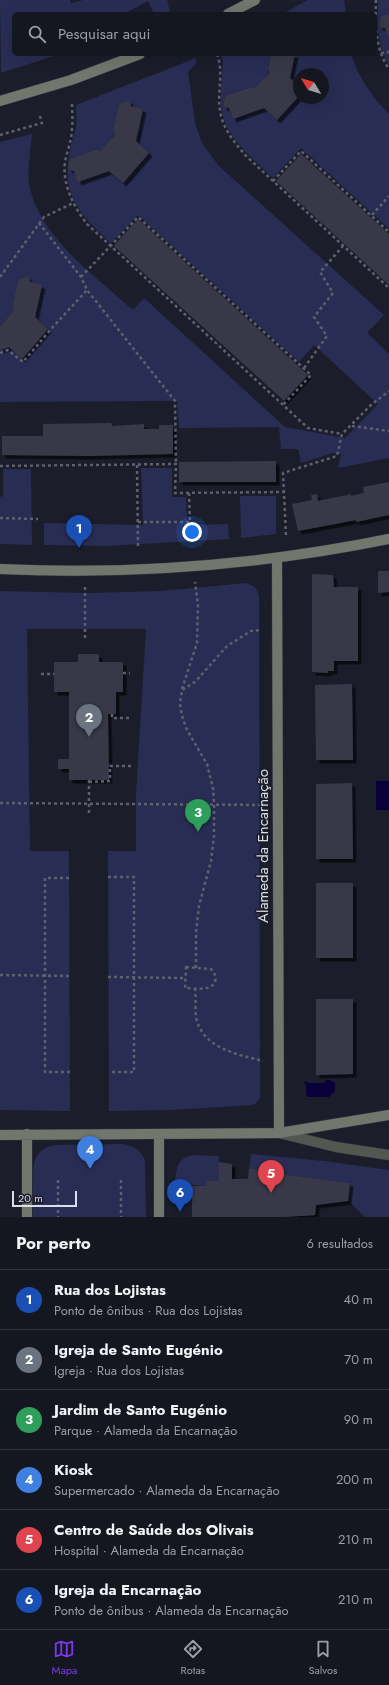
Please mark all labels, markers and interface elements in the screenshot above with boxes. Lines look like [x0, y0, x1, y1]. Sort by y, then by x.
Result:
search box [12, 12, 377, 56]
icon: search [26, 23, 48, 45]
text: Pesquisar aqui [58, 23, 150, 45]
north arrow [293, 68, 329, 104]
pin: 1 [66, 515, 92, 548]
your location [182, 522, 202, 542]
pin: 2 [76, 704, 102, 737]
street label: Alameda da Encarnação [252, 769, 274, 923]
pin: 3 [185, 799, 211, 832]
pin: 4 [77, 1136, 103, 1169]
pin: 5 [258, 1160, 284, 1193]
pin: 6 [167, 1179, 193, 1212]
scale bar [12, 1189, 77, 1208]
text: 20 m [18, 1190, 43, 1206]
text: Por perto [16, 1231, 91, 1255]
text: 6 resultados [306, 1234, 373, 1253]
text: Rua dos Lojistas [54, 1279, 166, 1301]
text: 1 [26, 1290, 32, 1309]
text: 40 m [344, 1290, 373, 1309]
text: Ponto de ônibus · Rua dos Lojistas [54, 1301, 243, 1320]
text: Igreja de Santo Eugénio [54, 1339, 223, 1361]
text: 2 [25, 1350, 33, 1369]
text: 70 m [344, 1350, 373, 1369]
text: Igreja · Rua dos Lojistas [54, 1361, 184, 1380]
text: Jardim de Santo Eugénio [54, 1399, 227, 1421]
text: 3 [25, 1410, 33, 1429]
text: 90 m [344, 1410, 373, 1429]
text: Parque · Alameda da Encarnação [54, 1421, 237, 1440]
text: Kiosk [54, 1459, 93, 1481]
text: 4 [24, 1470, 34, 1489]
text: 200 m [336, 1470, 373, 1489]
text: Supermercado · Alameda da Encarnação [54, 1481, 280, 1500]
text: Centro de Saúde dos Olivais [54, 1519, 254, 1541]
text: 5 [25, 1530, 33, 1549]
text: 210 m [338, 1530, 373, 1549]
text: Hospital · Alameda da Encarnação [54, 1541, 244, 1560]
text: Igreja da Encarnação [54, 1579, 201, 1601]
text: 6 [25, 1590, 33, 1609]
text: 210 m [338, 1590, 373, 1609]
text: Ponto de ônibus · Alameda da Encarnação [54, 1601, 289, 1620]
tab: Mapa [52, 1638, 77, 1678]
tab: Rotas [181, 1638, 205, 1678]
tab: Salvos [308, 1638, 337, 1678]

